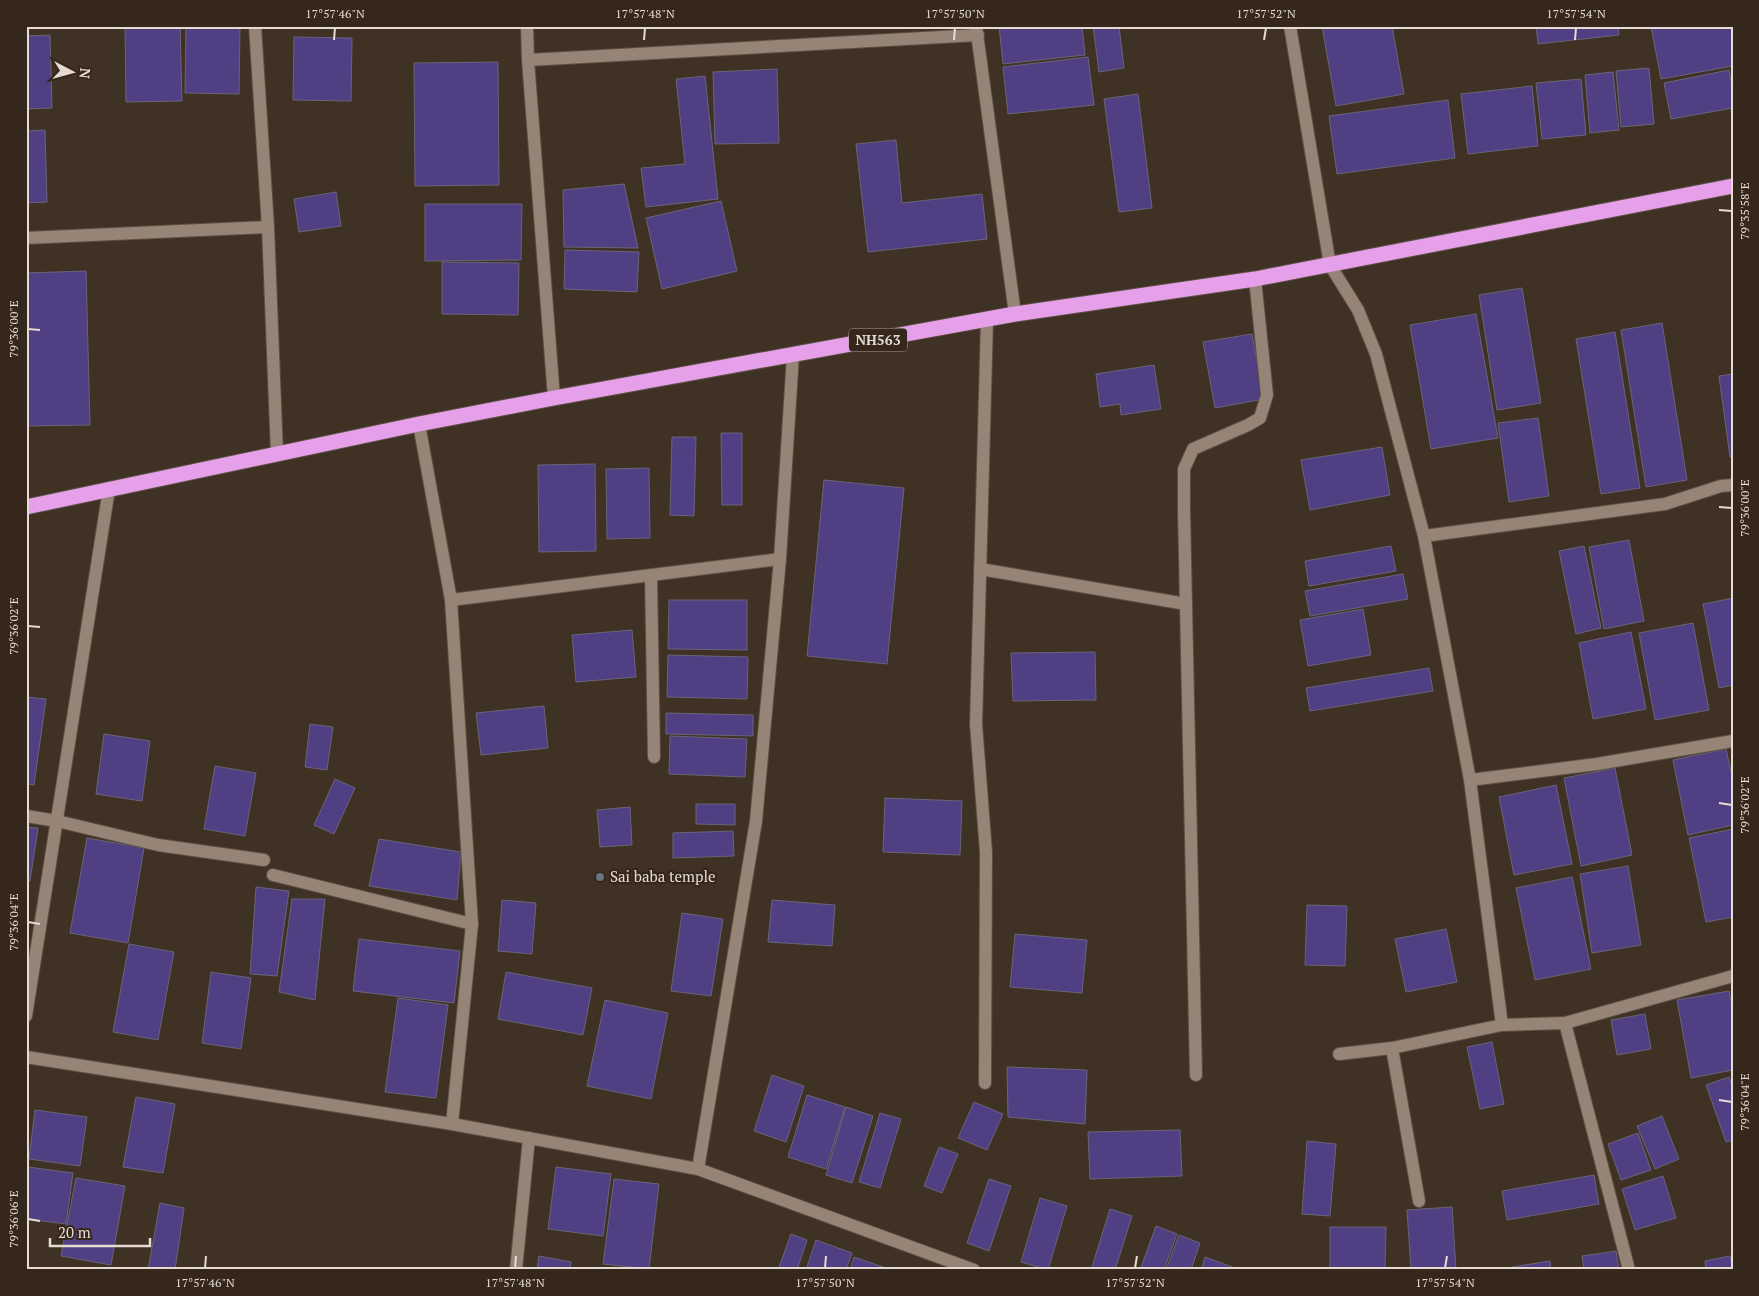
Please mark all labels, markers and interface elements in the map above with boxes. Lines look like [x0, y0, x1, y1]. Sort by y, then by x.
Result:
text: 17°57'46"N [305, 6, 365, 21]
text: 17°57'48"N [615, 6, 675, 21]
text: 17°57'50"N [925, 6, 985, 21]
text: 17°57'52"N [1236, 6, 1296, 21]
text: 17°57'54"N [1546, 6, 1606, 21]
north arrow [48, 48, 98, 98]
text: N [75, 67, 95, 80]
text: 79°35'58"E [1737, 182, 1752, 240]
text: 79°36'00"E [6, 300, 21, 358]
road number: NH563 [849, 328, 907, 352]
text: 79°36'00"E [1737, 479, 1752, 537]
text: 79°36'02"E [6, 597, 21, 655]
text: 79°36'02"E [1737, 776, 1752, 834]
place label: Sai baba temple [610, 866, 716, 886]
marker: Sai baba temple [594, 871, 606, 883]
text: 79°36'04"E [6, 893, 21, 951]
text: 79°36'04"E [1737, 1073, 1752, 1131]
text: 79°36'06"E [6, 1190, 21, 1248]
scale bar [50, 1216, 150, 1248]
text: 20 m [58, 1222, 91, 1242]
text: 17°57'46"N [175, 1275, 235, 1290]
text: 17°57'48"N [485, 1275, 545, 1290]
text: 17°57'50"N [795, 1275, 855, 1290]
text: 17°57'52"N [1105, 1275, 1165, 1290]
text: 17°57'54"N [1415, 1275, 1475, 1290]

